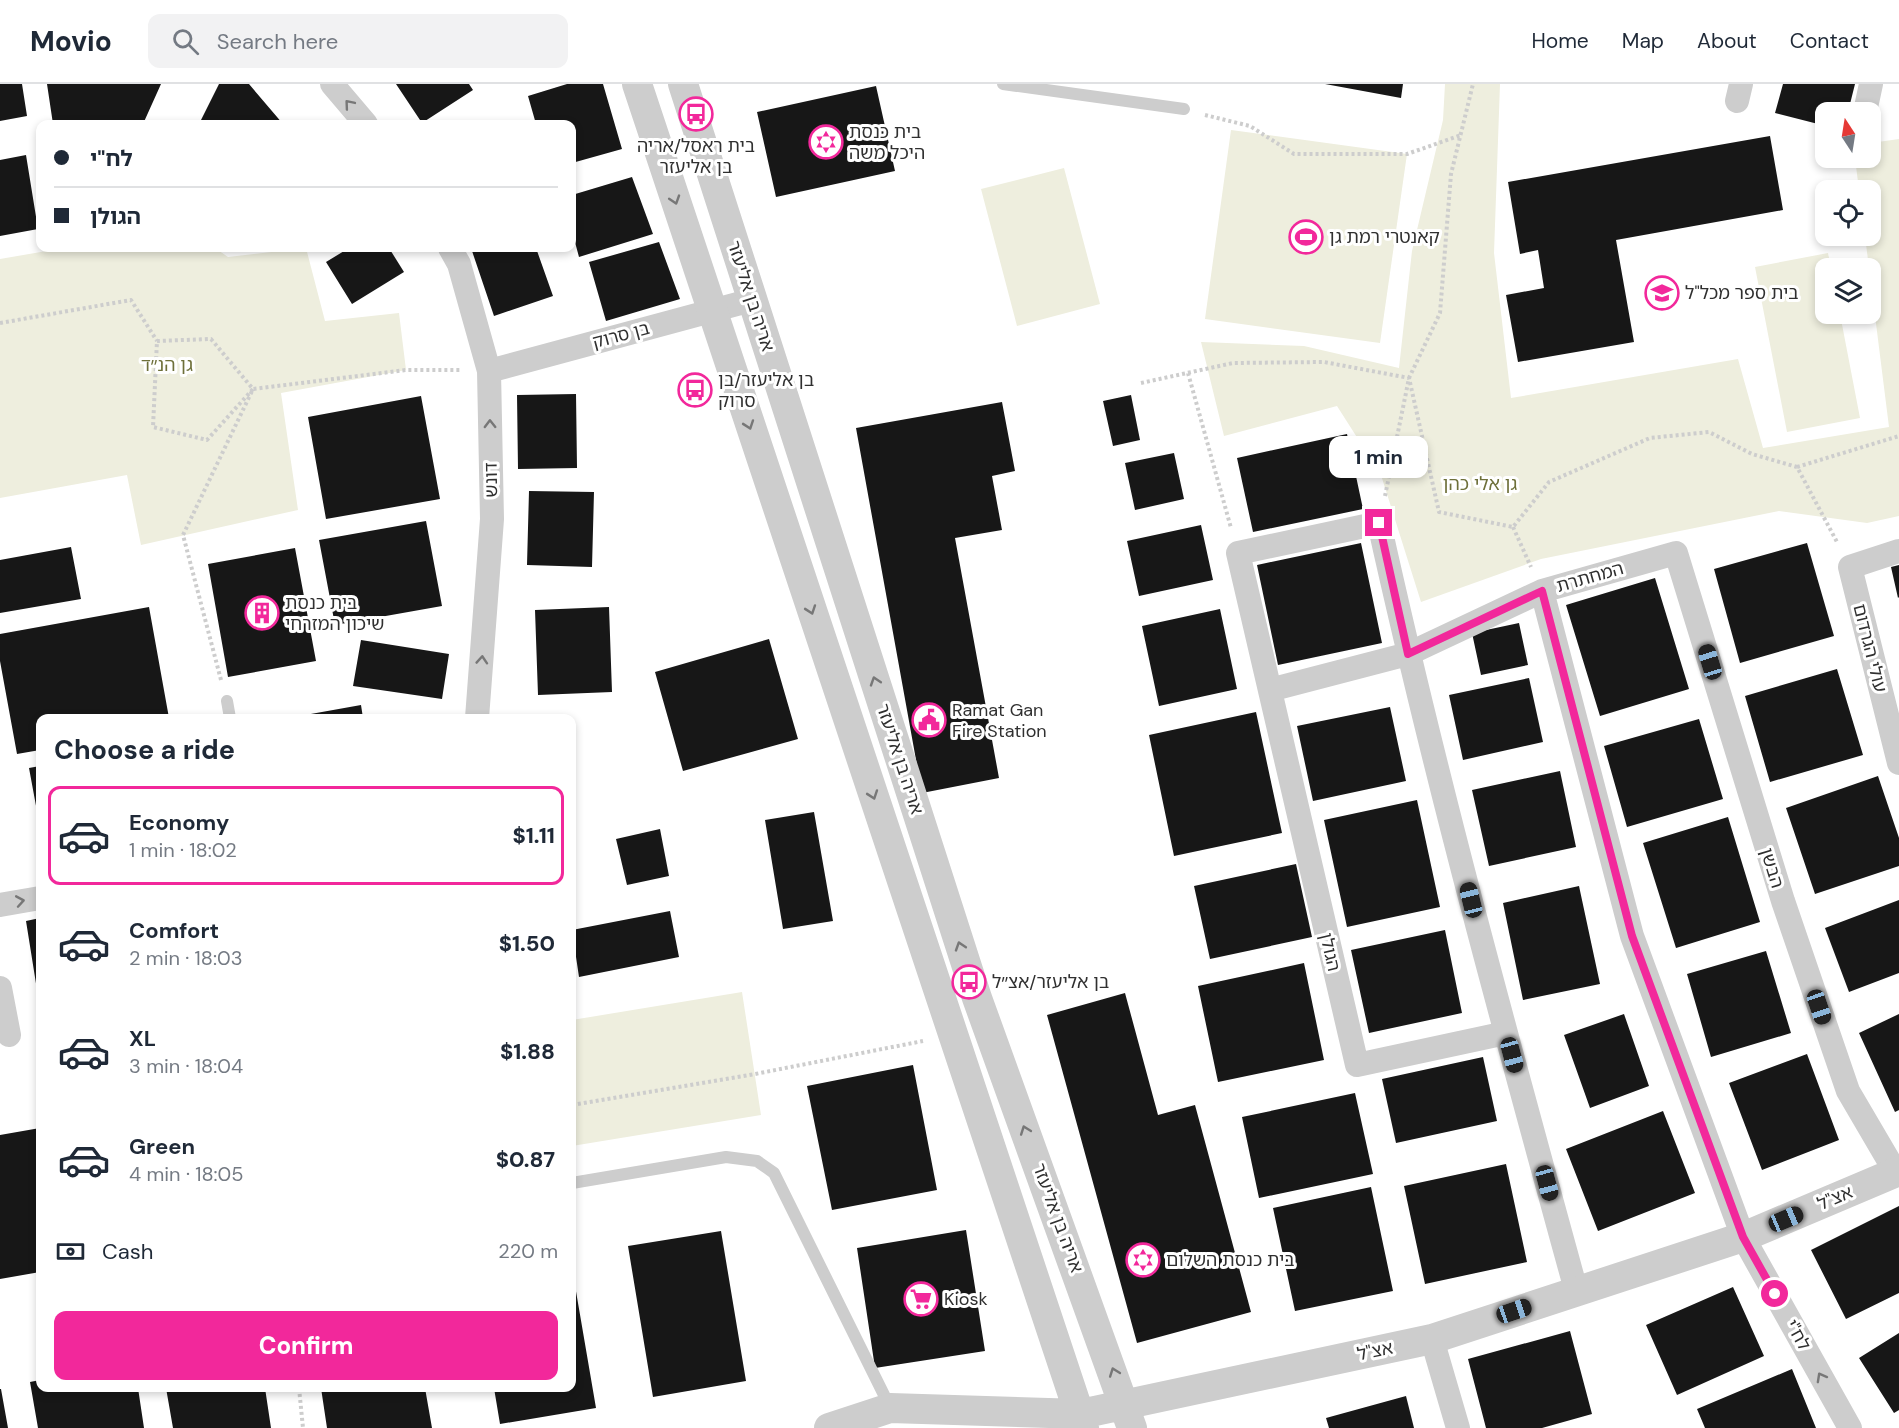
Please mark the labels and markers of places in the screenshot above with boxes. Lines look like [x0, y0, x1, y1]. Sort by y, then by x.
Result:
bus stop icon: בית ראסל/אריה בן אליעזר [678, 96, 714, 132]
place label: בית כנסת היכל משה [849, 120, 925, 165]
synagogue icon: בית כנסת היכל משה [808, 124, 844, 160]
place label: בית ראסל/אריה בן אליעזר [637, 134, 755, 179]
sports icon: קאנטרי רמת גן [1288, 219, 1324, 255]
place label: קאנטרי רמת גן [1329, 225, 1440, 249]
school or university icon: בית ספר מכל"ל [1644, 275, 1680, 311]
place label: בית ספר מכל"ל [1685, 281, 1799, 305]
place label: בן אליעזר/בן סרוק [718, 368, 814, 413]
bus stop icon: בן אליעזר/בן סרוק [677, 372, 713, 408]
place label: בית כנסת שיכון המזרחי [285, 591, 384, 636]
building icon: בית כנסת שיכון המזרחי [244, 595, 280, 631]
place label: Ramat Gan Fire Station [952, 698, 1047, 743]
public building icon: Ramat Gan Fire Station [911, 702, 947, 738]
bus stop icon: בן אליעזר/אצ״ל [951, 964, 987, 1000]
place label: בן אליעזר/אצ״ל [992, 970, 1109, 994]
synagogue icon: בית כנסת השלום [1125, 1242, 1161, 1278]
place label: בית כנסת השלום [1166, 1248, 1295, 1272]
supermarket icon: Kiosk [903, 1281, 939, 1317]
place label: Kiosk [944, 1287, 988, 1311]

